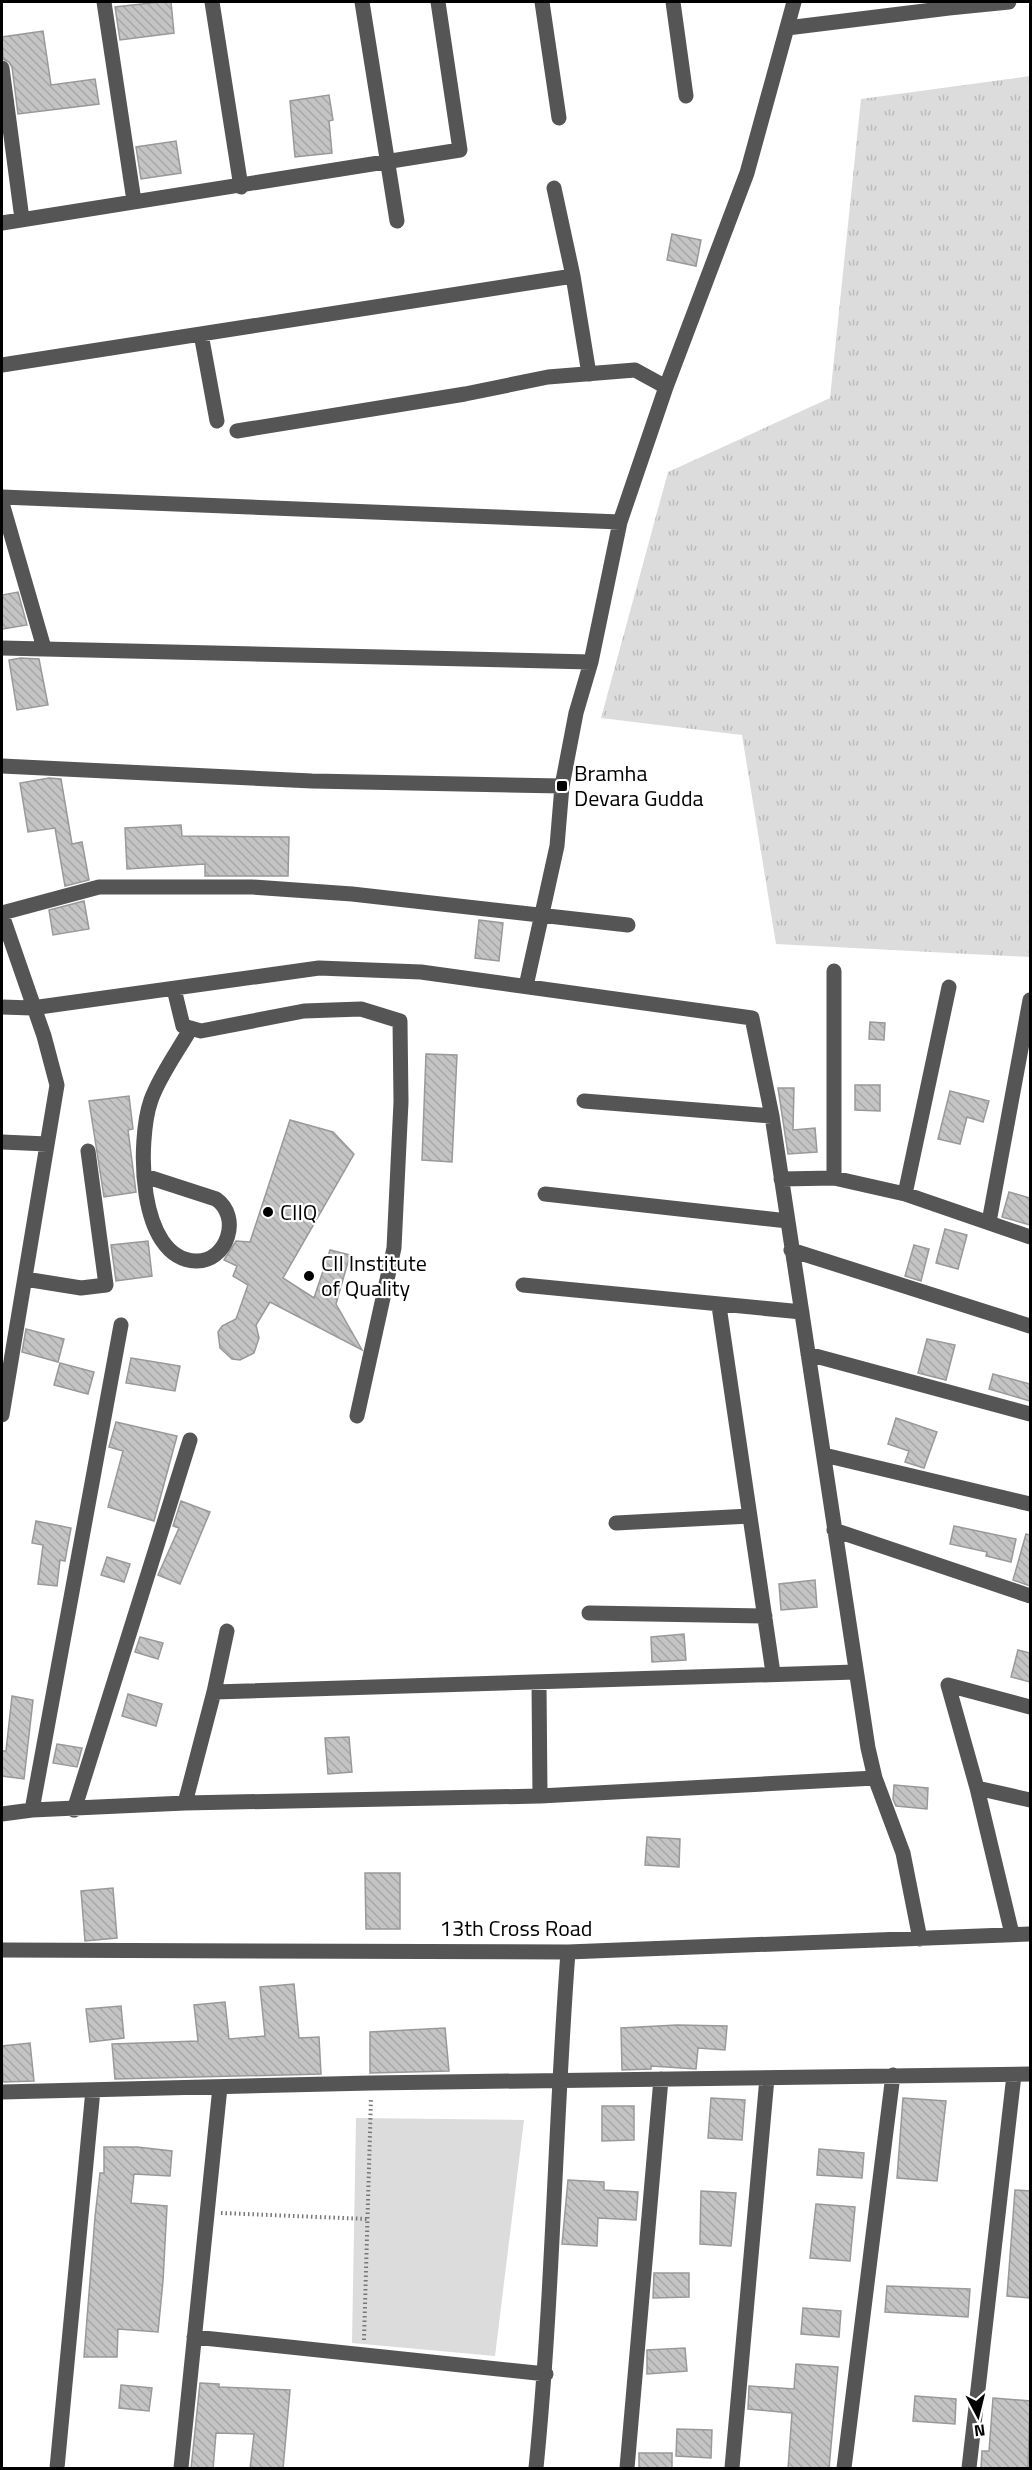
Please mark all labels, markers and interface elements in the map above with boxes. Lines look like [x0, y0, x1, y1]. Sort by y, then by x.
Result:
place label: Bramha Devara Gudda [574, 756, 704, 815]
marker: Bramha Devara Gudda [555, 779, 569, 793]
place label: CIIQ [280, 1195, 317, 1229]
marker: CIIQ [261, 1205, 275, 1219]
place label: CII Institute of Quality [321, 1246, 427, 1305]
marker: CII Institute of Quality [302, 1269, 316, 1283]
street label: 13th Cross Road [440, 1911, 592, 1945]
north arrow [948, 2386, 1008, 2446]
text: N [973, 2418, 987, 2443]

